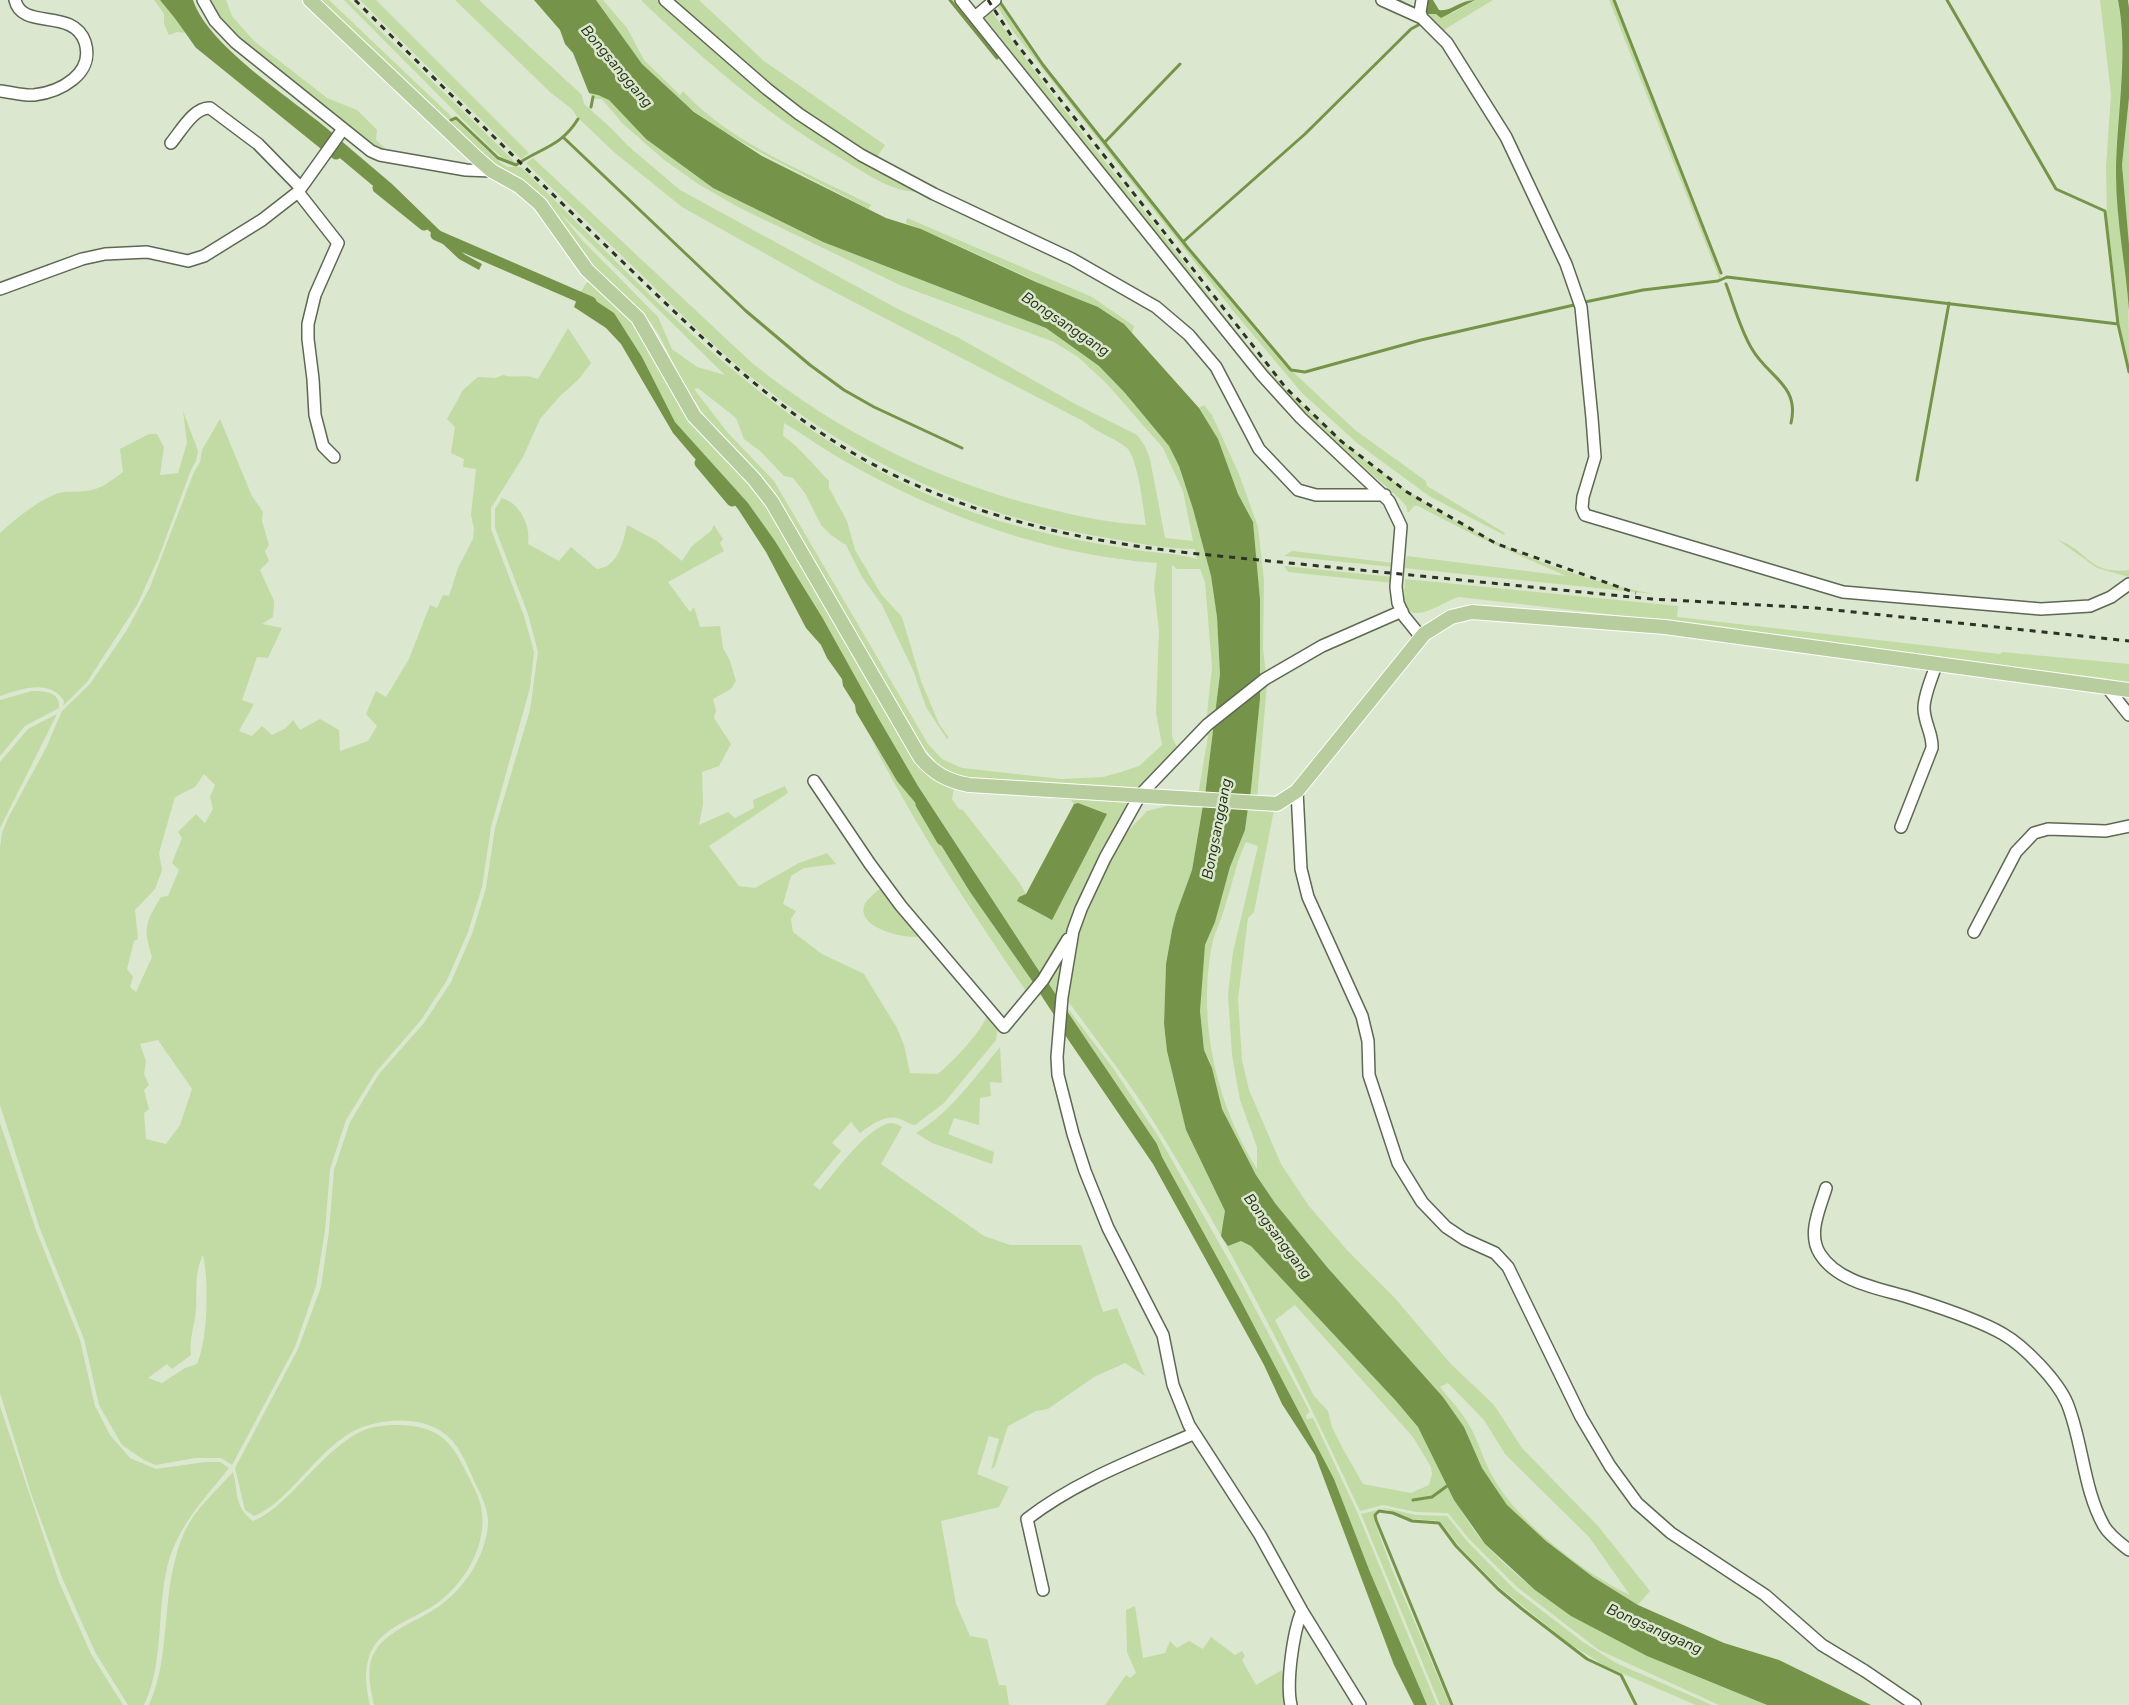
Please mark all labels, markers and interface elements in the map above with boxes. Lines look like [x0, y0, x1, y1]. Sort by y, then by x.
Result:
water label: Bongsanggang [576, 22, 656, 112]
water label: Bongsanggang [1018, 289, 1112, 361]
water label: Bongsanggang [1199, 777, 1237, 881]
water label: Bongsanggang [1239, 1191, 1315, 1283]
water label: Bongsanggang [1604, 1601, 1704, 1659]

